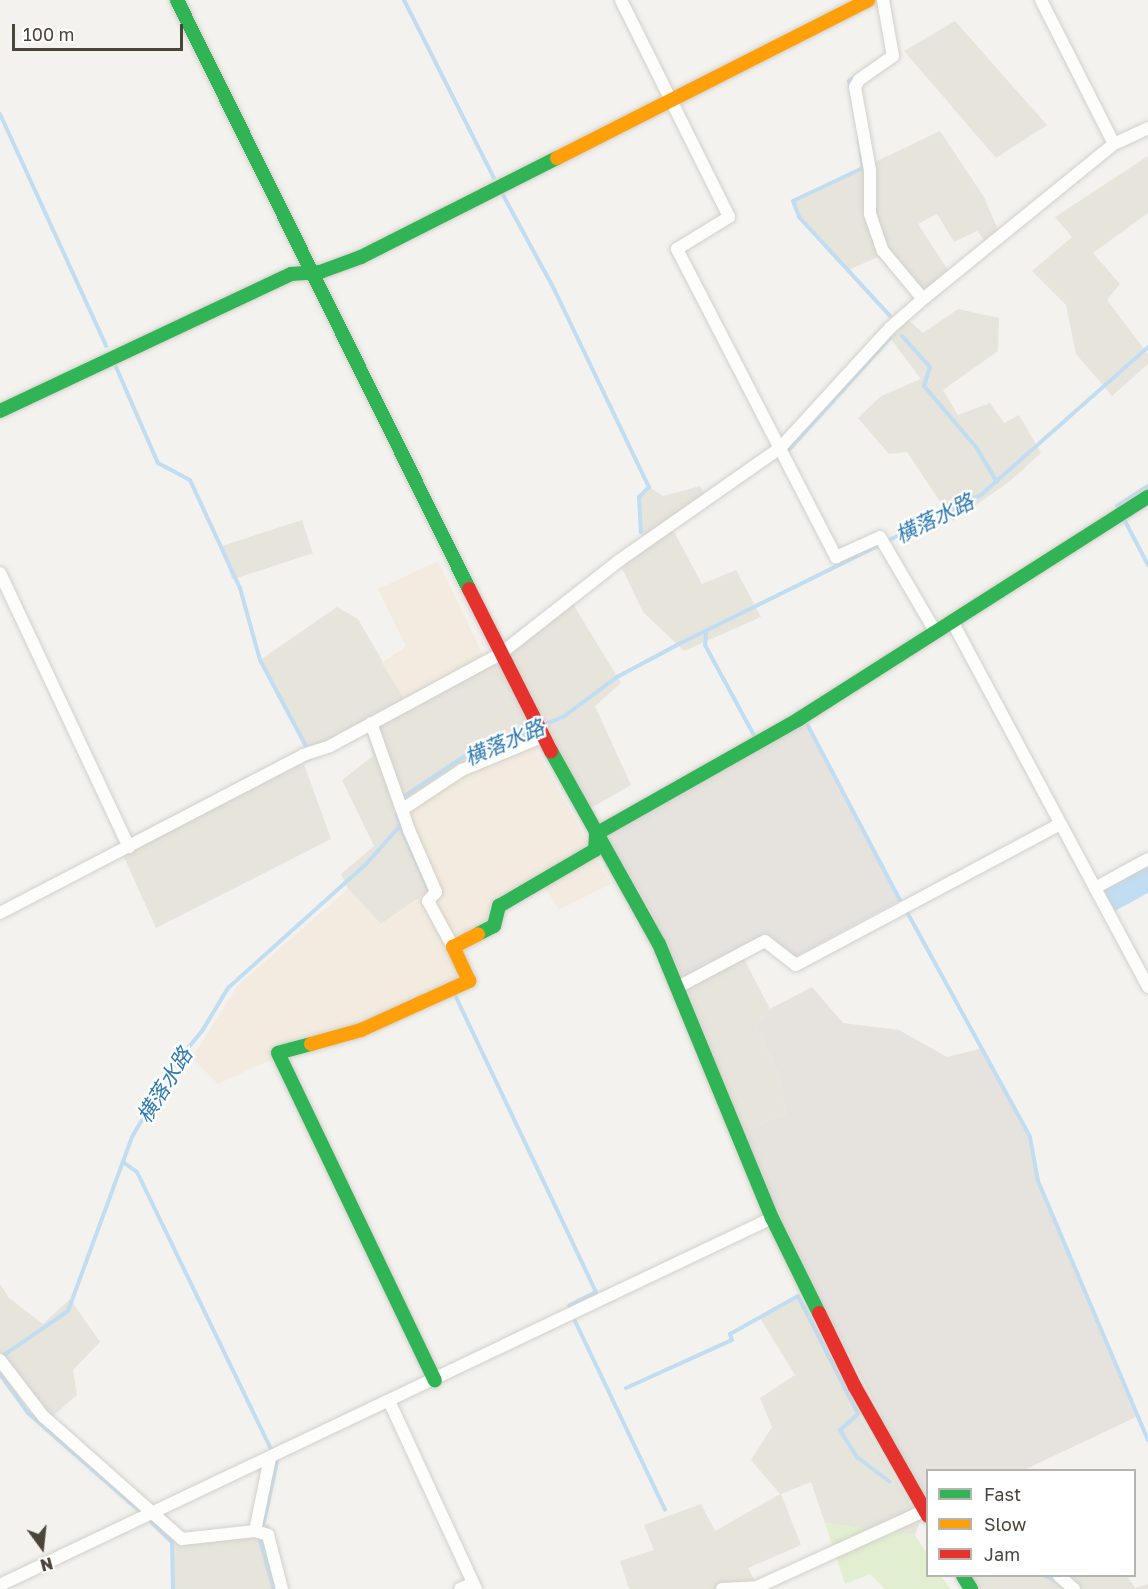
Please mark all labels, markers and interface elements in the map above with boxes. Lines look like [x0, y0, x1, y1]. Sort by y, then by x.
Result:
scale bar [15, 12, 186, 50]
text: 100 m [23, 23, 74, 45]
water label: 横落水路 [891, 488, 977, 548]
water label: 横落水路 [460, 714, 548, 770]
water label: 横落水路 [131, 1043, 197, 1127]
legend [926, 1469, 1136, 1577]
text: Fast [984, 1483, 1021, 1505]
text: Slow [984, 1513, 1026, 1535]
north arrow [12, 1517, 72, 1577]
text: Jam [984, 1543, 1020, 1565]
text: N [38, 1553, 55, 1576]

